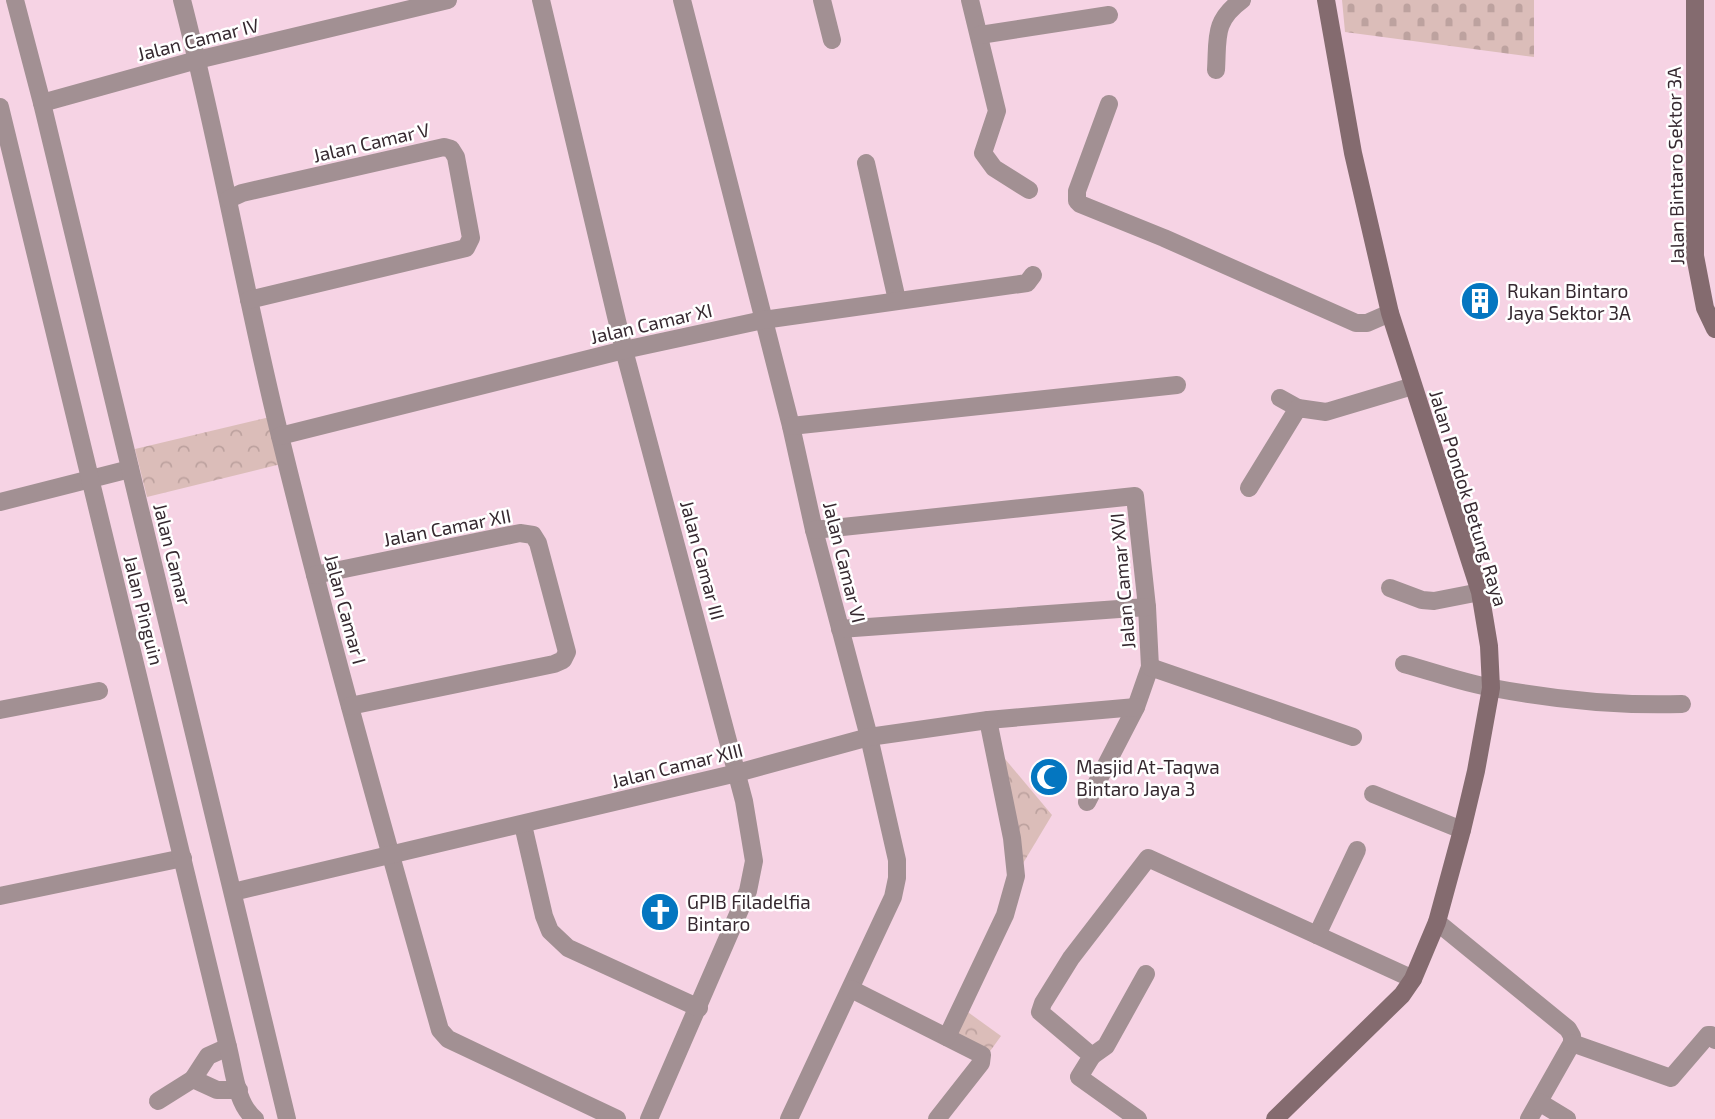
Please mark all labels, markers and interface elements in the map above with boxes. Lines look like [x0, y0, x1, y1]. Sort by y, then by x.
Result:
street label: Jalan Camar IV [135, 13, 262, 65]
street label: Jalan Bintaro Sektor 3A [1662, 67, 1688, 265]
street label: Jalan Camar V [310, 117, 432, 167]
place label: Rukan Bintaro Jaya Sektor 3A [1507, 279, 1631, 324]
building icon: Rukan Bintaro Jaya Sektor 3A [1459, 280, 1501, 322]
street label: Jalan Camar XI [588, 298, 714, 348]
street label: Jalan Pondok Betung Raya [1425, 387, 1513, 609]
street label: Jalan Camar III [676, 498, 730, 622]
street label: Jalan Camar VI [819, 499, 871, 625]
street label: Jalan Camar [149, 501, 197, 608]
street label: Jalan Camar XII [381, 503, 513, 551]
street label: Jalan Camar XVI [1105, 512, 1139, 650]
street label: Jalan Camar I [320, 551, 372, 667]
street label: Jalan Pinguin [119, 553, 169, 667]
street label: Jalan Camar XIII [609, 738, 745, 792]
place label: Masjid At-Taqwa Bintaro Jaya 3 [1076, 755, 1220, 800]
mosque icon: Masjid At-Taqwa Bintaro Jaya 3 [1028, 756, 1070, 798]
place label: GPIB Filadelfia Bintaro [687, 890, 811, 935]
church icon: GPIB Filadelfia Bintaro [639, 891, 681, 933]

